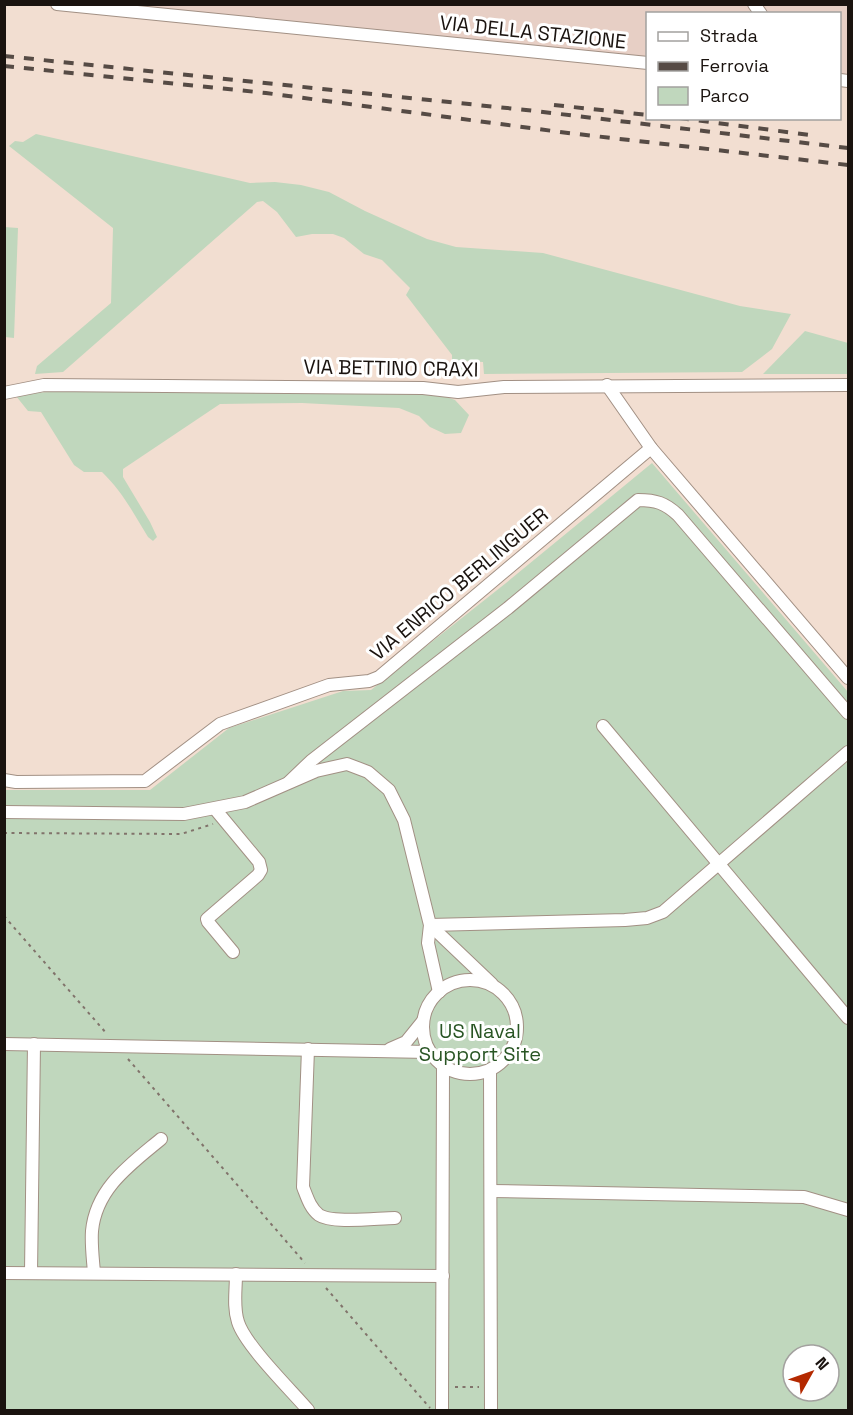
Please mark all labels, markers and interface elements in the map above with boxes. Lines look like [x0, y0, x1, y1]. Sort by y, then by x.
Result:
street label: VIA DELLA STAZIONE [438, 9, 628, 55]
legend [646, 12, 841, 120]
text: Strada [700, 24, 758, 47]
text: Ferrovia [700, 54, 769, 77]
text: Parco [700, 84, 749, 107]
street label: VIA BETTINO CRAXI [303, 353, 479, 383]
street label: VIA ENRICO BERLINGUER [365, 502, 553, 666]
park label: US Naval Support Site [419, 1018, 541, 1067]
north arrow [781, 1343, 841, 1403]
text: N [811, 1353, 834, 1375]

